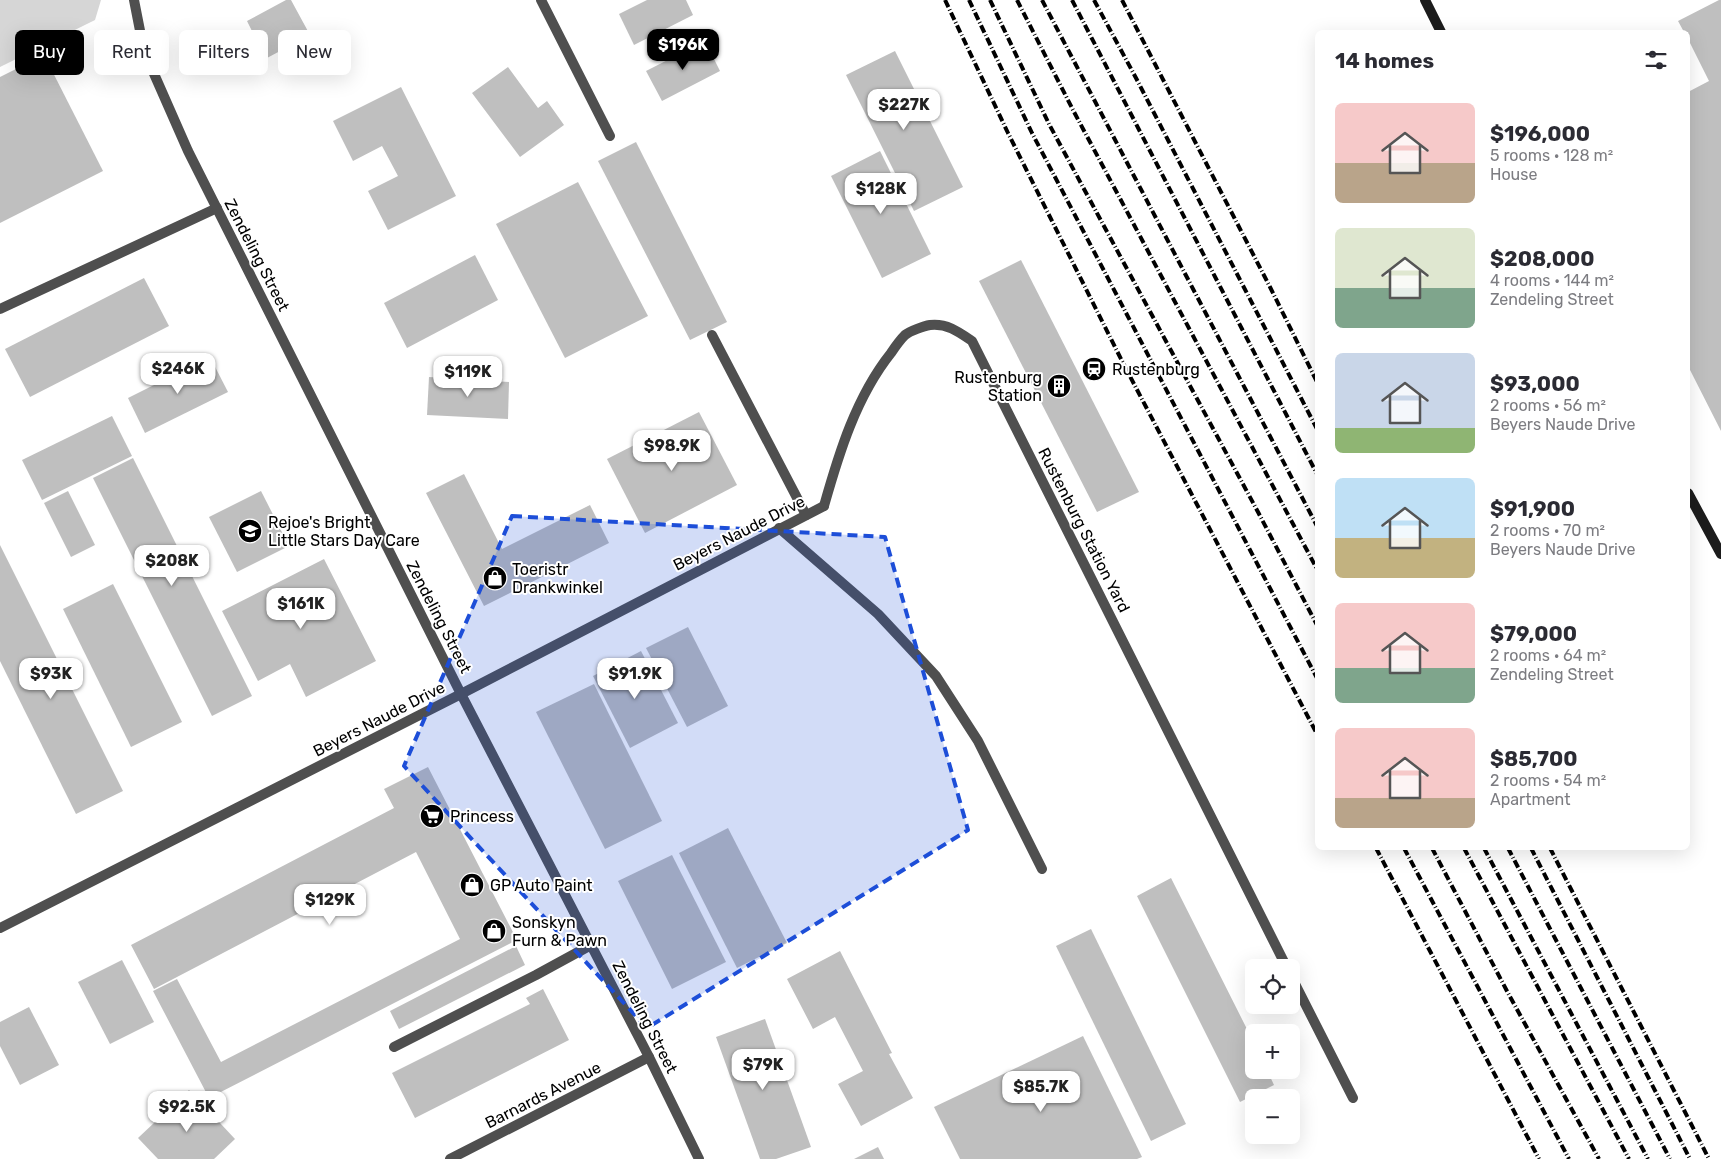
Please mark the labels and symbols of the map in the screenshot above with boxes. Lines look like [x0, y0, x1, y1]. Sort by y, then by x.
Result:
pin: $196K [648, 28, 718, 71]
pin: $227K [869, 88, 939, 131]
pin: $128K [846, 172, 916, 215]
street label: Zendeling Street [220, 196, 294, 314]
pin: $246K [143, 352, 213, 395]
pin: $119K [433, 356, 503, 398]
station icon: Rustenburg [1081, 356, 1107, 382]
place label: Rustenburg [1112, 360, 1200, 379]
place label: Rustenburg Station [954, 368, 1042, 405]
building icon: Rustenburg Station [1046, 373, 1072, 399]
pin: $98.9K [631, 430, 713, 472]
street label: Rustenburg Station Yard [1034, 445, 1134, 615]
street label: Beyers Naude Drive [670, 491, 808, 574]
place label: Rejoe's Bright Little Stars Day Care [268, 513, 420, 550]
school or university icon: Rejoe's Bright Little Stars Day Care [237, 518, 263, 544]
pin: $208K [137, 544, 207, 587]
street label: Zendeling Street [402, 558, 476, 676]
place label: Toeristr Drankwinkel [512, 560, 603, 597]
shop icon: Toeristr Drankwinkel [482, 565, 508, 591]
pin: $161K [266, 588, 336, 630]
pin: $93K [21, 658, 81, 700]
pin: $91.9K [594, 658, 676, 700]
street label: Beyers Naude Drive [310, 677, 448, 760]
supermarket icon: Princess [419, 803, 445, 829]
place label: Princess [450, 807, 514, 826]
shop icon: GP Auto Paint [459, 872, 485, 898]
place label: GP Auto Paint [490, 876, 593, 895]
pin: $129K [295, 884, 365, 926]
place label: Sonskyn Furn & Pawn [512, 913, 607, 950]
shop icon: Sonskyn Furn & Pawn [481, 918, 507, 944]
street label: Zendeling Street [608, 958, 682, 1076]
pin: $79K [733, 1048, 793, 1091]
street label: Barnards Avenue [482, 1058, 604, 1132]
pin: $85.7K [1000, 1070, 1082, 1113]
pin: $92.5K [146, 1090, 228, 1133]

